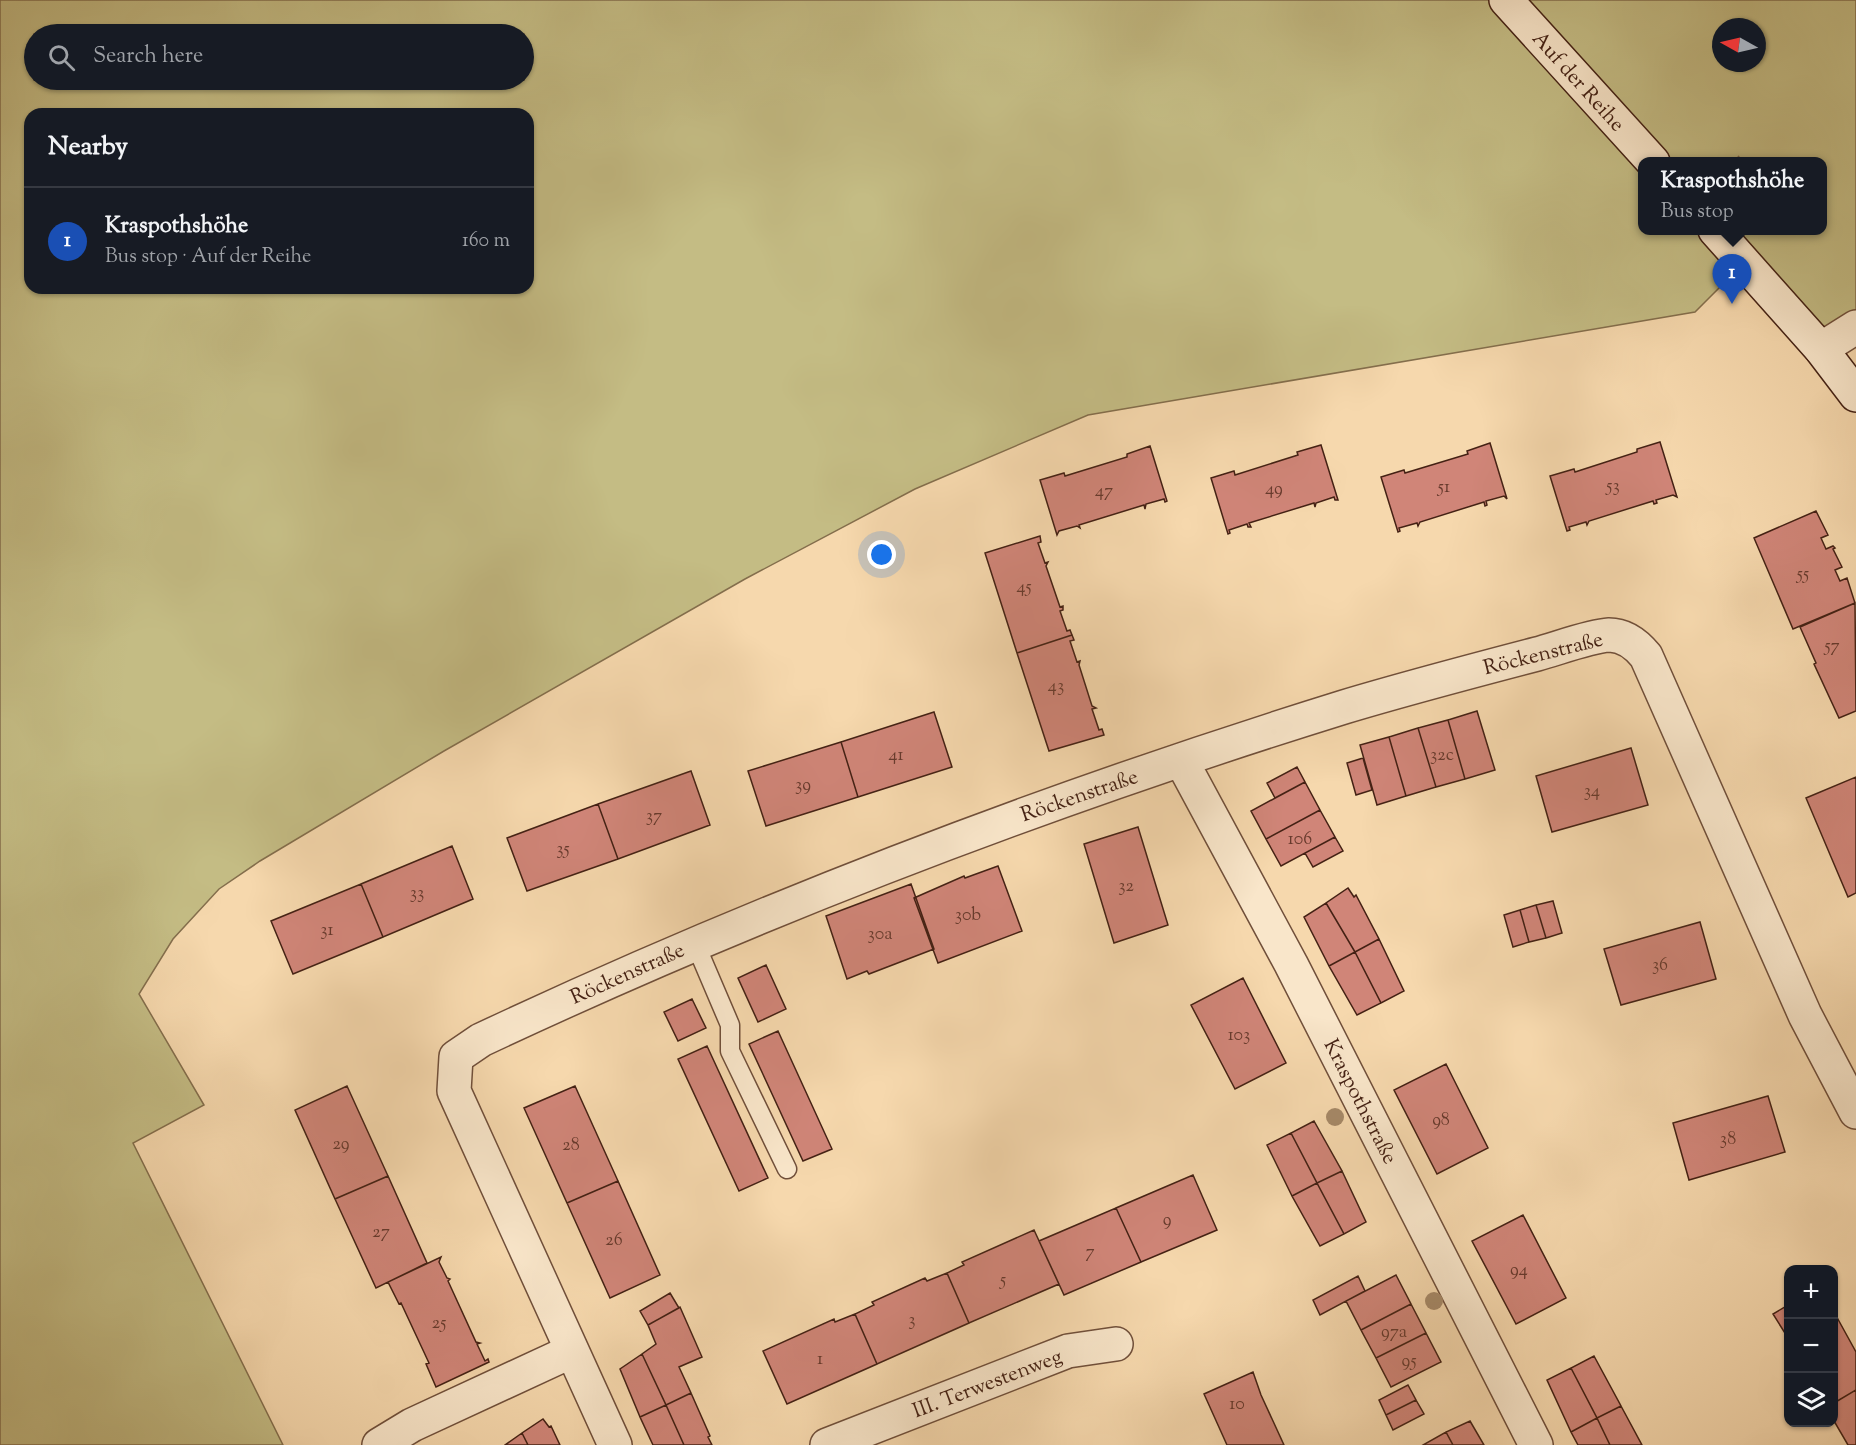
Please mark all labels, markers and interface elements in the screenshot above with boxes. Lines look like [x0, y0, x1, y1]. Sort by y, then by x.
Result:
north arrow [1712, 18, 1766, 72]
search box [24, 24, 534, 90]
street label: Auf der Reihe [1524, 25, 1631, 139]
icon: search [45, 41, 78, 74]
text: Search here [93, 41, 203, 73]
text: Nearby [48, 129, 128, 166]
popup [1638, 157, 1827, 235]
text: Kraspothshöhe [1661, 166, 1804, 198]
text: Bus stop [1661, 198, 1734, 227]
text: Kraspothshöhe [105, 211, 248, 243]
text: 1 [64, 227, 71, 256]
text: 160 m [462, 227, 510, 256]
text: Bus stop · Auf der Reihe [105, 243, 311, 272]
pin: 1 [1712, 254, 1752, 304]
house number: 53 [1605, 474, 1620, 500]
house number: 51 [1437, 475, 1450, 501]
house number: 49 [1265, 477, 1283, 503]
house number: 47 [1095, 479, 1113, 505]
your location [867, 540, 896, 569]
house number: 55 [1796, 562, 1809, 588]
house number: 45 [1016, 575, 1032, 601]
street label: Röckenstraße [1480, 626, 1607, 684]
house number: 57 [1823, 634, 1840, 660]
house number: 43 [1048, 674, 1064, 700]
house number: 41 [888, 743, 904, 769]
house number: 32c [1430, 743, 1454, 769]
street label: Röckenstraße [1017, 763, 1142, 831]
house number: 39 [795, 773, 811, 799]
house number: 34 [1584, 779, 1600, 805]
house number: 37 [646, 804, 662, 830]
house number: 106 [1288, 827, 1312, 853]
house number: 35 [556, 837, 570, 863]
house number: 32 [1118, 874, 1134, 900]
house number: 33 [410, 881, 424, 907]
house number: 30b [955, 903, 981, 929]
house number: 31 [320, 918, 334, 944]
house number: 30a [868, 922, 892, 948]
street label: Röckenstraße [566, 936, 690, 1013]
house number: 36 [1652, 953, 1668, 979]
house number: 103 [1228, 1023, 1250, 1049]
street label: Kraspothstraße [1315, 1034, 1404, 1170]
house number: 98 [1432, 1108, 1450, 1134]
house number: 38 [1720, 1127, 1736, 1153]
house number: 29 [332, 1132, 350, 1158]
house number: 28 [562, 1133, 580, 1159]
house number: 9 [1163, 1208, 1172, 1234]
house number: 27 [372, 1220, 390, 1246]
house number: 26 [605, 1228, 623, 1254]
house number: 7 [1085, 1240, 1095, 1266]
house number: 94 [1510, 1258, 1528, 1284]
map controls [1784, 1265, 1838, 1427]
button: + [1784, 1265, 1838, 1319]
house number: 5 [999, 1268, 1006, 1294]
house number: 3 [908, 1308, 916, 1334]
house number: 25 [432, 1311, 446, 1337]
button: − [1784, 1319, 1838, 1373]
house number: 97a [1381, 1320, 1407, 1346]
street label: III. Terwestenweg [909, 1343, 1067, 1427]
house number: 1 [817, 1347, 823, 1373]
house number: 95 [1401, 1349, 1417, 1375]
button: layers [1784, 1373, 1838, 1427]
house number: 10 [1229, 1392, 1245, 1418]

